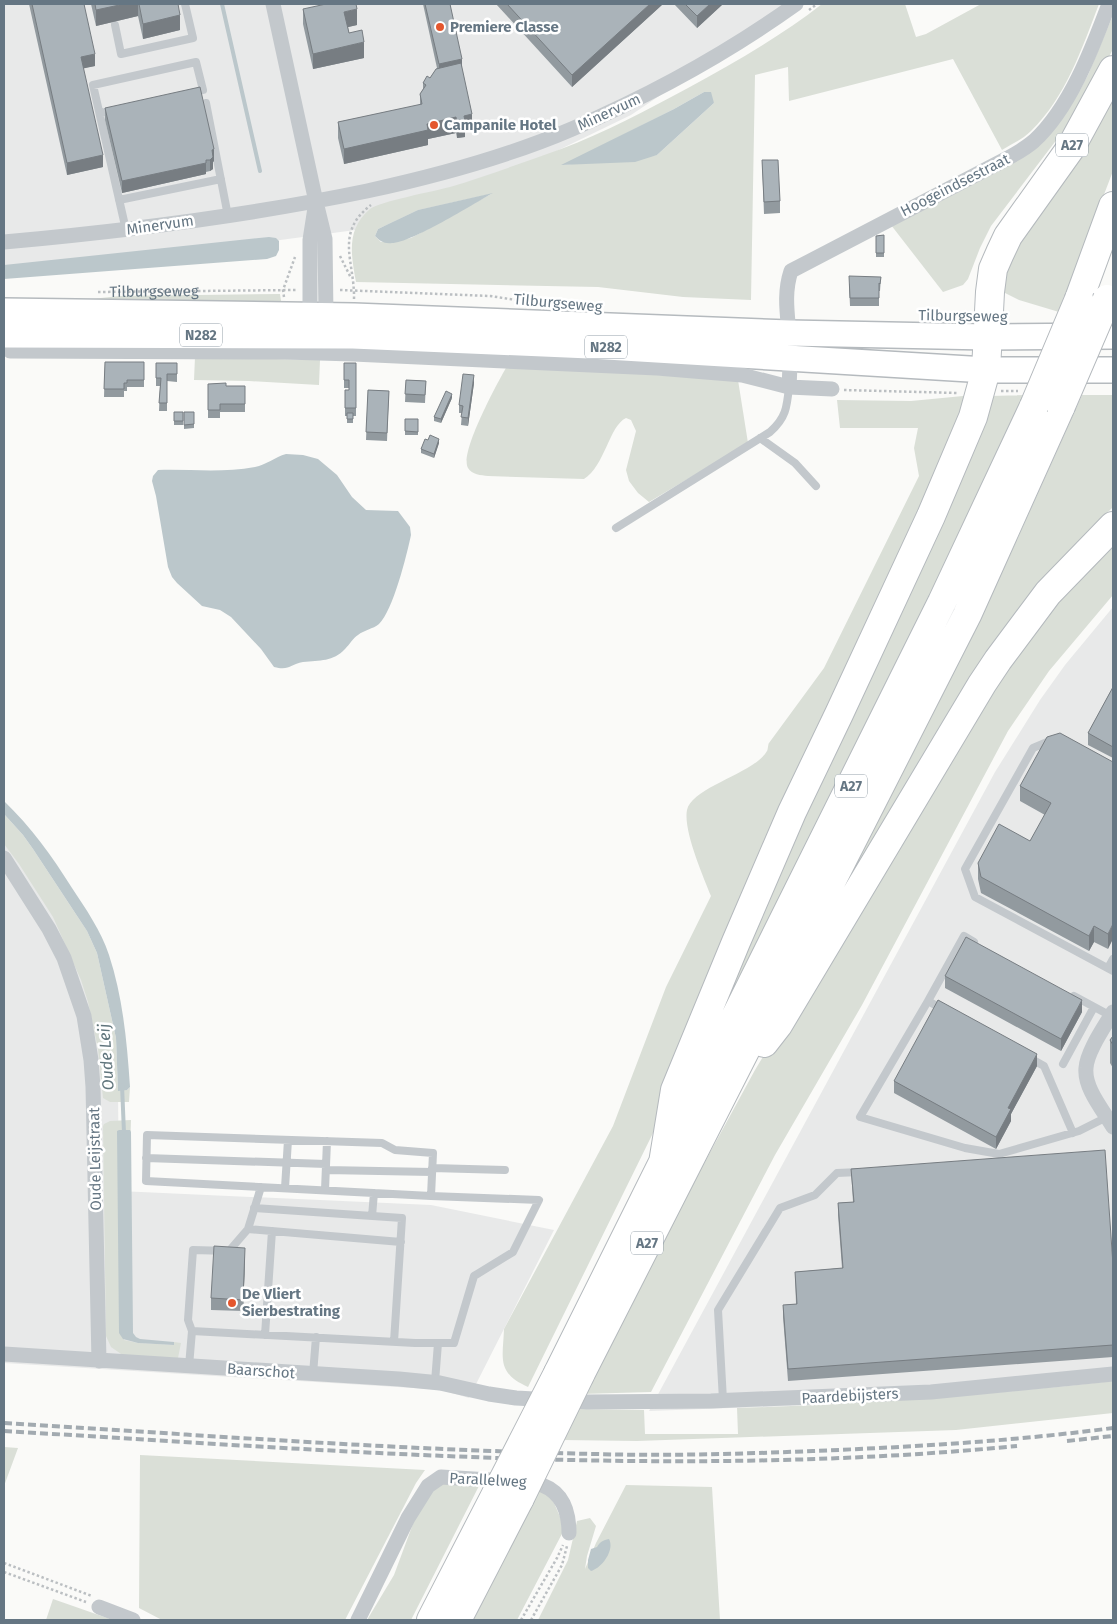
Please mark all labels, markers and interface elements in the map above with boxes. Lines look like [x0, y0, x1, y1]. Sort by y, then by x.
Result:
place label: Premiere Classe [450, 18, 559, 36]
marker: Premiere Classe [434, 21, 446, 33]
street label: Minervum [575, 90, 643, 134]
place label: Campanile Hotel [444, 116, 557, 134]
marker: Campanile Hotel [428, 119, 440, 131]
road number: A27 [1056, 134, 1088, 156]
street label: Hoogeindsestraat [897, 149, 1013, 220]
street label: Minervum [125, 211, 195, 239]
street label: Tilburgseweg [109, 282, 199, 301]
street label: Tilburgseweg [513, 290, 603, 316]
street label: Tilburgseweg [918, 306, 1008, 326]
road number: N282 [180, 324, 222, 346]
road number: N282 [585, 336, 627, 358]
road number: A27 [835, 774, 867, 798]
water label: Oude Leij [94, 1023, 118, 1091]
street label: Oude Leijstraat [85, 1107, 105, 1211]
road number: A27 [631, 1232, 663, 1254]
place label: De Vliert Sierbestrating [242, 1285, 341, 1320]
marker: De Vliert Sierbestrating [226, 1297, 238, 1309]
street label: Baarschot [226, 1360, 296, 1382]
street label: Paardebijsters [801, 1384, 899, 1408]
street label: Parallelweg [449, 1469, 527, 1491]

